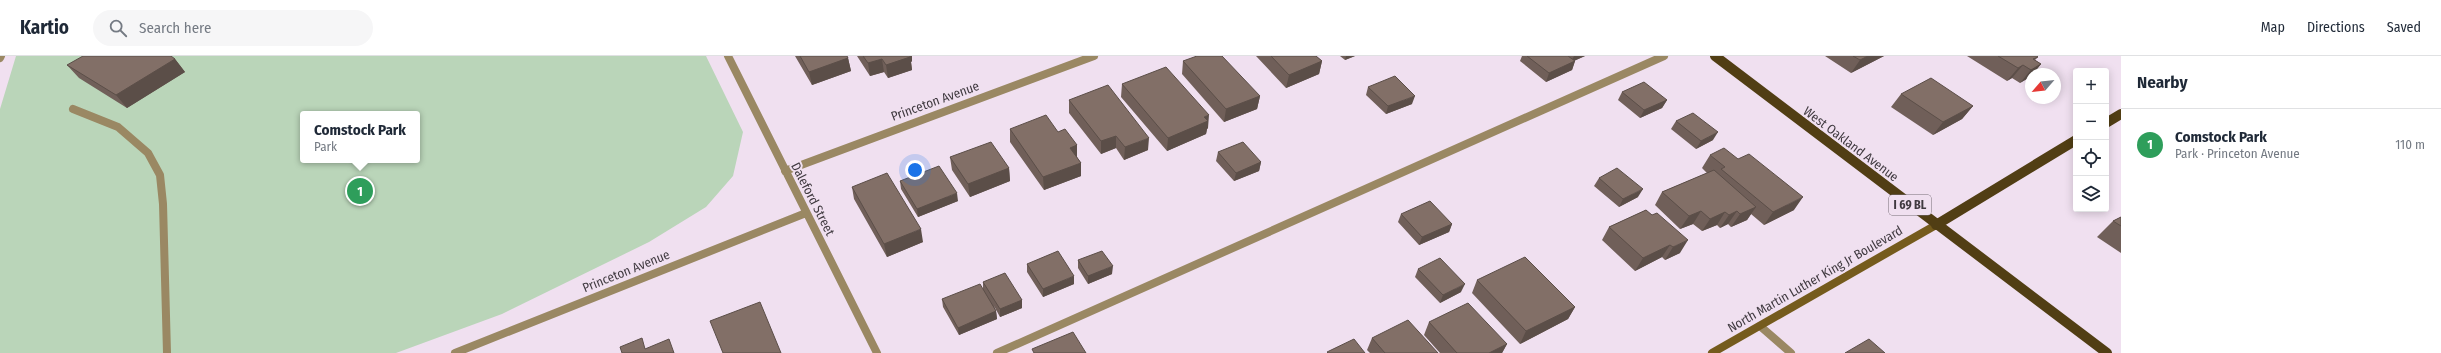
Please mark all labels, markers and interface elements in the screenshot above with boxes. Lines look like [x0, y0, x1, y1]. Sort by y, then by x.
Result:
search box [93, 10, 373, 46]
text: Kartio [20, 16, 69, 39]
icon: search [107, 17, 129, 39]
text: Search here [139, 19, 211, 37]
text: Map [2261, 19, 2285, 36]
text: Directions [2307, 19, 2365, 36]
text: Saved [2387, 19, 2421, 36]
north arrow [2025, 68, 2061, 104]
map controls [2073, 68, 2109, 212]
button: + [2073, 68, 2109, 104]
text: Nearby [2137, 72, 2188, 93]
street label: Princeton Avenue [889, 78, 981, 124]
street label: West Oakland Avenue [1801, 103, 1901, 185]
button: − [2073, 104, 2109, 140]
popup [300, 111, 420, 163]
text: Comstock Park [314, 121, 406, 139]
text: Comstock Park [2175, 128, 2267, 146]
text: 1 [2147, 137, 2153, 152]
text: 110 m [2395, 137, 2425, 152]
text: Park [314, 139, 337, 154]
button: locate [2073, 140, 2109, 176]
text: Park · Princeton Avenue [2175, 146, 2300, 161]
street label: Daleford Street [788, 160, 838, 239]
your location [905, 160, 925, 180]
pin: 1 [347, 176, 373, 206]
button: layers [2073, 176, 2109, 212]
road number: I 69 BL [1889, 195, 1931, 215]
street label: North Martin Luther King Jr Boulevard [1725, 223, 1905, 335]
street label: Princeton Avenue [580, 247, 672, 295]

